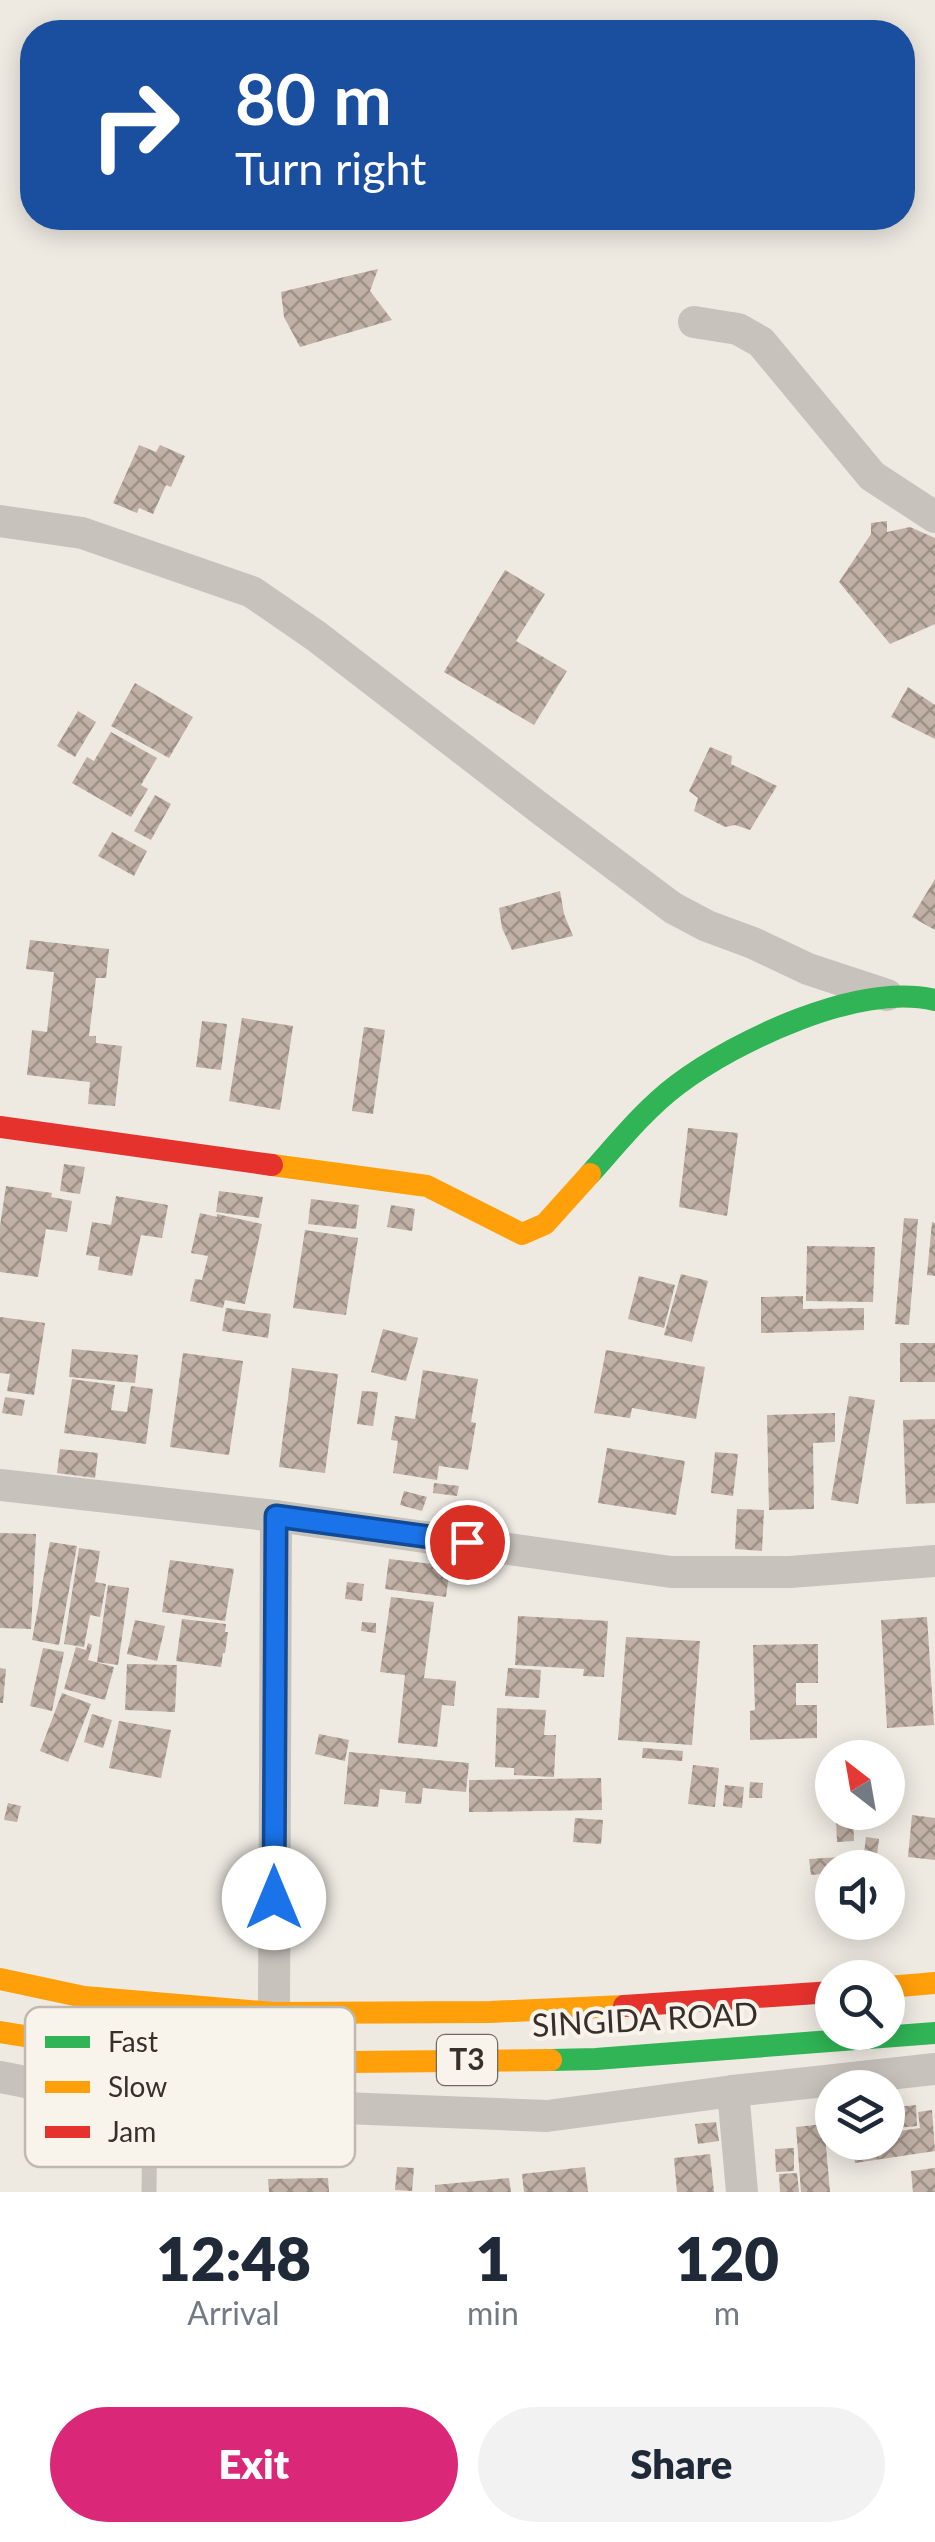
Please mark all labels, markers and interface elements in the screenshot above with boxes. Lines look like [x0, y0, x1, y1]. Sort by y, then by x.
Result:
text: 80 m [235, 56, 392, 140]
icon: right [70, 60, 200, 190]
text: Turn right [235, 141, 426, 195]
pin [425, 1500, 510, 1585]
icon: arrive [440, 1515, 495, 1570]
north arrow [815, 1740, 905, 1830]
map controls [815, 1740, 905, 2160]
position arrow [222, 1846, 326, 1950]
button: sound [815, 1850, 905, 1940]
button: search [815, 1960, 905, 2050]
street label: SINGIDA ROAD [531, 1993, 759, 2044]
legend [25, 2007, 355, 2167]
text: Fast [108, 2024, 158, 2058]
road number: T3 [437, 2035, 497, 2085]
text: Slow [108, 2069, 167, 2103]
button: layers [815, 2070, 905, 2160]
text: Jam [108, 2114, 156, 2148]
text: 12:48 [156, 2222, 311, 2294]
text: 1 [475, 2222, 510, 2294]
text: 120 [675, 2222, 779, 2294]
text: Arrival [187, 2293, 280, 2332]
text: min [467, 2293, 519, 2332]
text: m [714, 2293, 740, 2332]
button: Exit [50, 2407, 458, 2522]
button: Share [478, 2407, 885, 2522]

